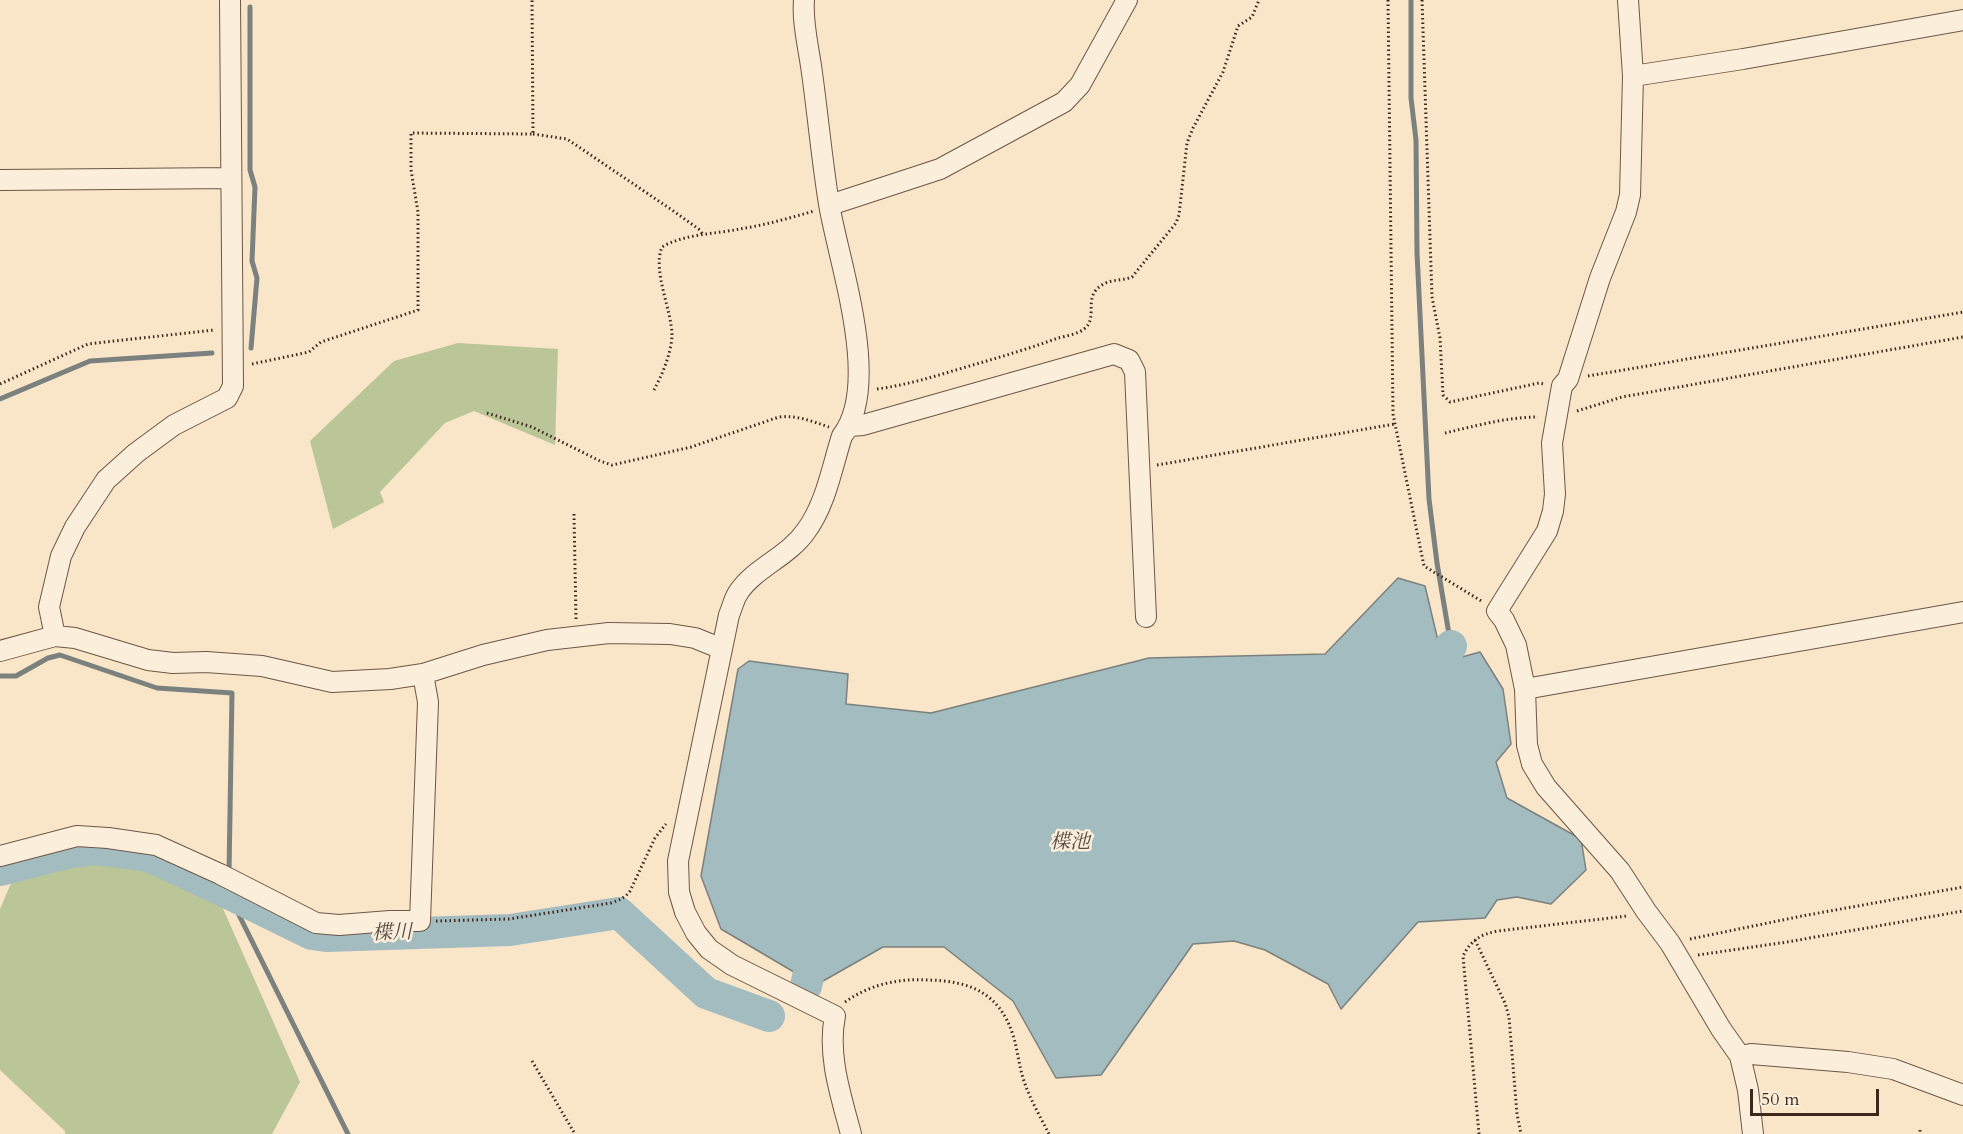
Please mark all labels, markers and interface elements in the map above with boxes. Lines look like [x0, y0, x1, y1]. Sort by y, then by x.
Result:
water label: 楪池 [1050, 831, 1090, 855]
water label: 楪川 [372, 921, 412, 947]
scale bar [1753, 1077, 1882, 1115]
text: 50 m [1761, 1087, 1800, 1112]

